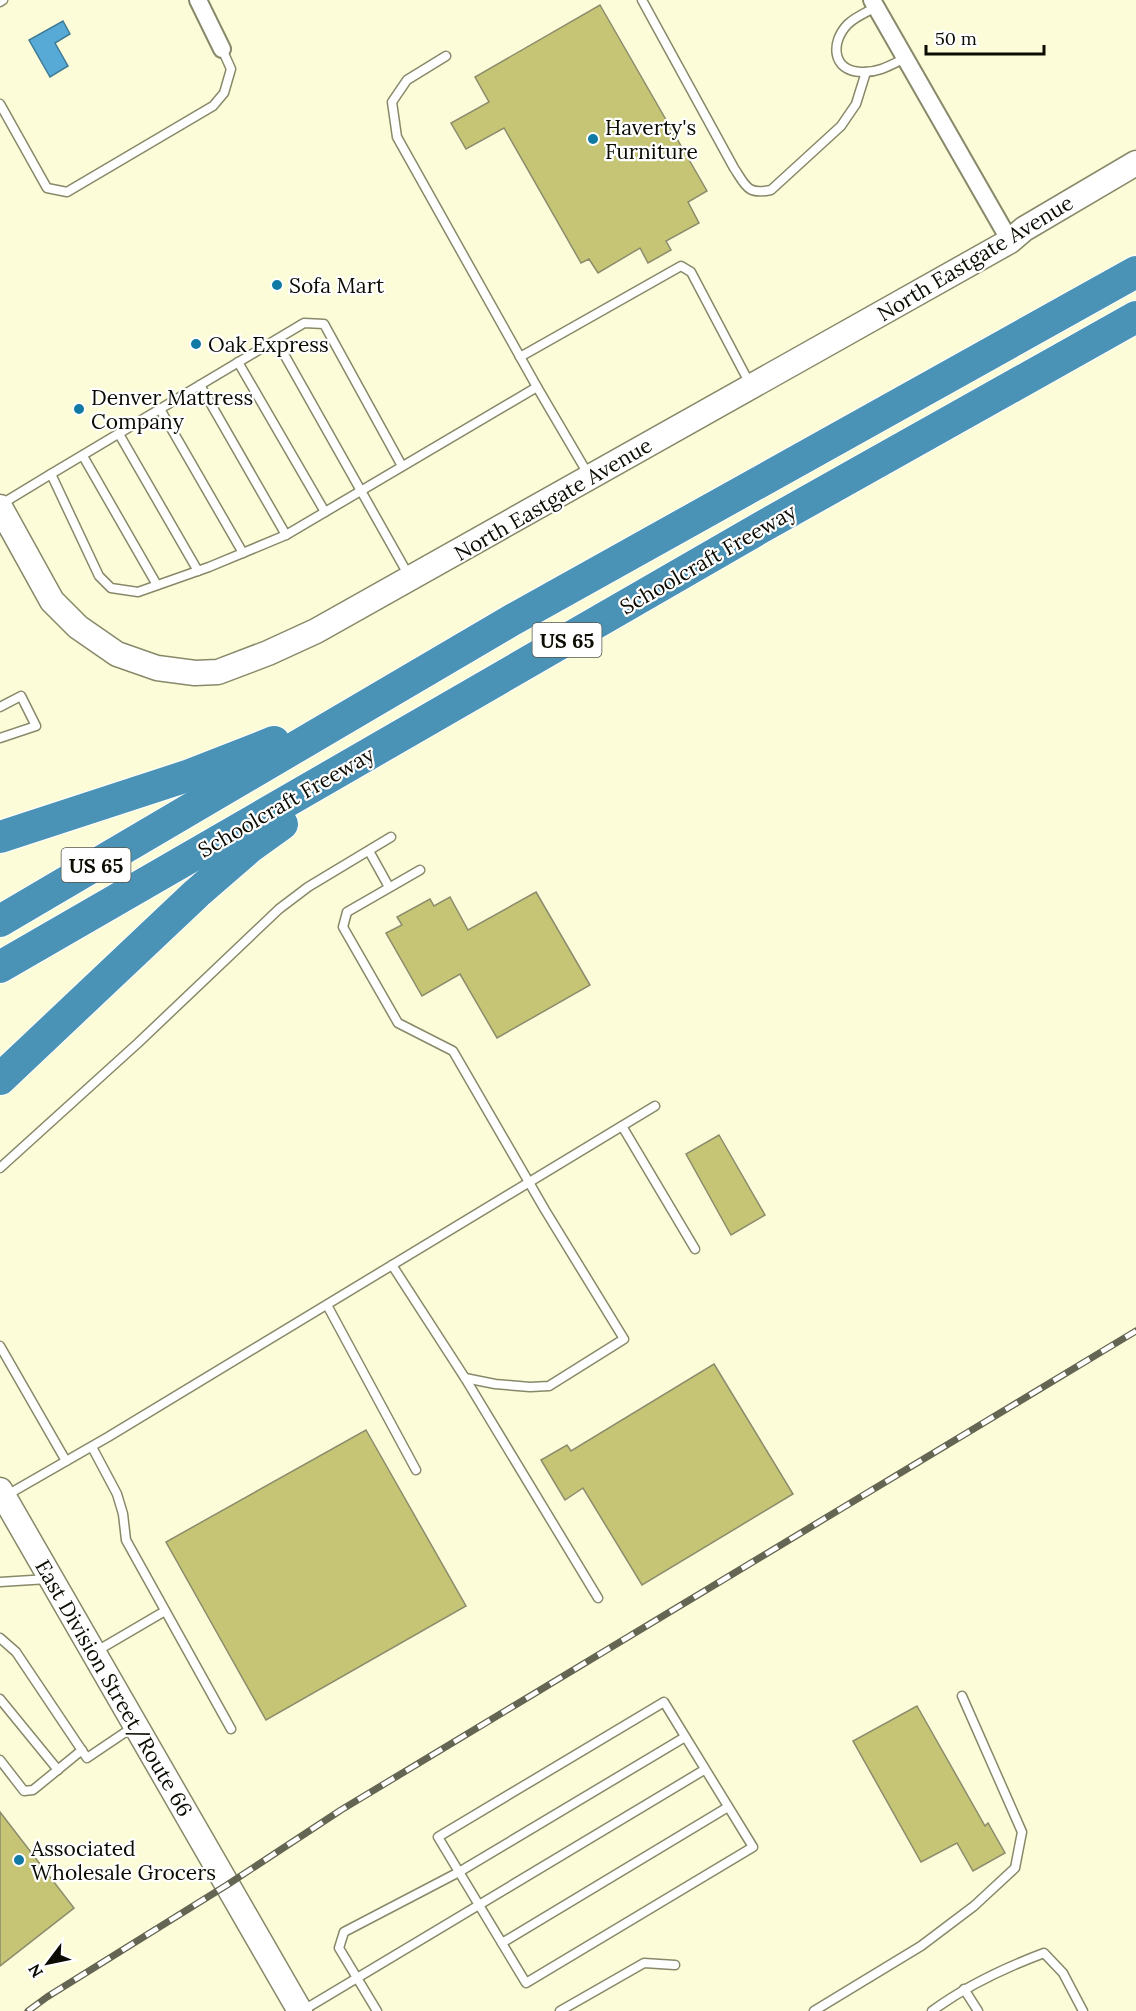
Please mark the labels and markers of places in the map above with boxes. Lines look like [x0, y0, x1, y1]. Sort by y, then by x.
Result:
place label: Haverty's Furniture [605, 114, 698, 165]
marker: Haverty's Furniture [586, 132, 600, 146]
place label: Sofa Mart [289, 272, 385, 299]
marker: Sofa Mart [270, 278, 284, 292]
place label: Oak Express [208, 331, 329, 358]
marker: Oak Express [189, 337, 203, 351]
place label: Denver Mattress Company [91, 384, 253, 435]
marker: Denver Mattress Company [72, 402, 86, 416]
place label: Associated Wholesale Grocers [30, 1835, 216, 1886]
marker: Associated Wholesale Grocers [12, 1853, 26, 1867]

